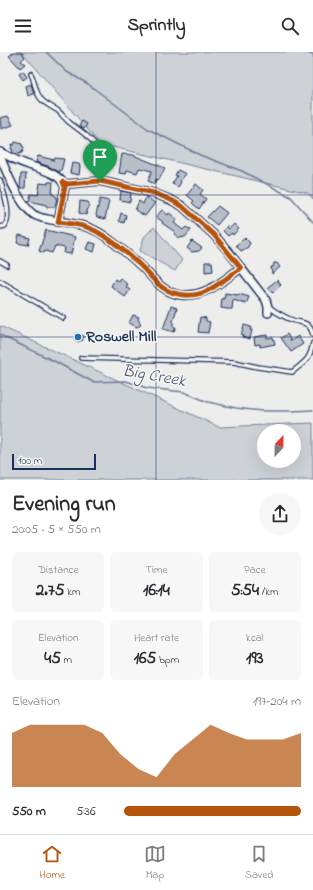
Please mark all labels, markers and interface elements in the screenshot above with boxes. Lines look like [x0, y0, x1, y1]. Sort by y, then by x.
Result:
text: Sprintly [127, 13, 186, 39]
icon: menu [12, 15, 34, 37]
icon: search [279, 15, 301, 37]
pin [83, 140, 117, 181]
icon: arrive [89, 146, 111, 168]
place label: Roswell Mill [85, 325, 157, 349]
marker: Roswell Mill [73, 332, 83, 342]
water label: Big Creek [120, 358, 189, 395]
north arrow [257, 424, 301, 468]
map controls [257, 424, 301, 468]
scale bar [12, 452, 96, 471]
text: 100 m [18, 453, 42, 469]
text: Evening run [12, 489, 116, 521]
button: share [259, 493, 301, 535]
text: 20:05 · 5 × 550 m [12, 520, 101, 539]
text: Distance [38, 562, 78, 578]
text: Time [146, 562, 167, 578]
text: Pace [244, 562, 266, 578]
text: 2.75 [36, 578, 64, 603]
text: 16:14 [143, 578, 170, 603]
text: 5:54 [231, 578, 259, 603]
text: km [64, 584, 81, 600]
text: /km [259, 584, 279, 600]
text: Elevation [38, 630, 78, 646]
text: Heart rate [134, 630, 179, 646]
text: kcal [246, 630, 264, 646]
text: 45 [44, 646, 61, 671]
text: 165 [134, 646, 156, 671]
text: 193 [246, 646, 264, 671]
text: m [61, 652, 72, 668]
text: bpm [156, 652, 179, 668]
text: Elevation [12, 692, 60, 711]
text: 197–204 m [253, 692, 301, 711]
text: 550 m [12, 802, 46, 821]
text: 5:36 [76, 802, 96, 821]
tab: Home [39, 843, 65, 883]
tab: Map [144, 843, 166, 883]
tab: Saved [245, 843, 274, 883]

